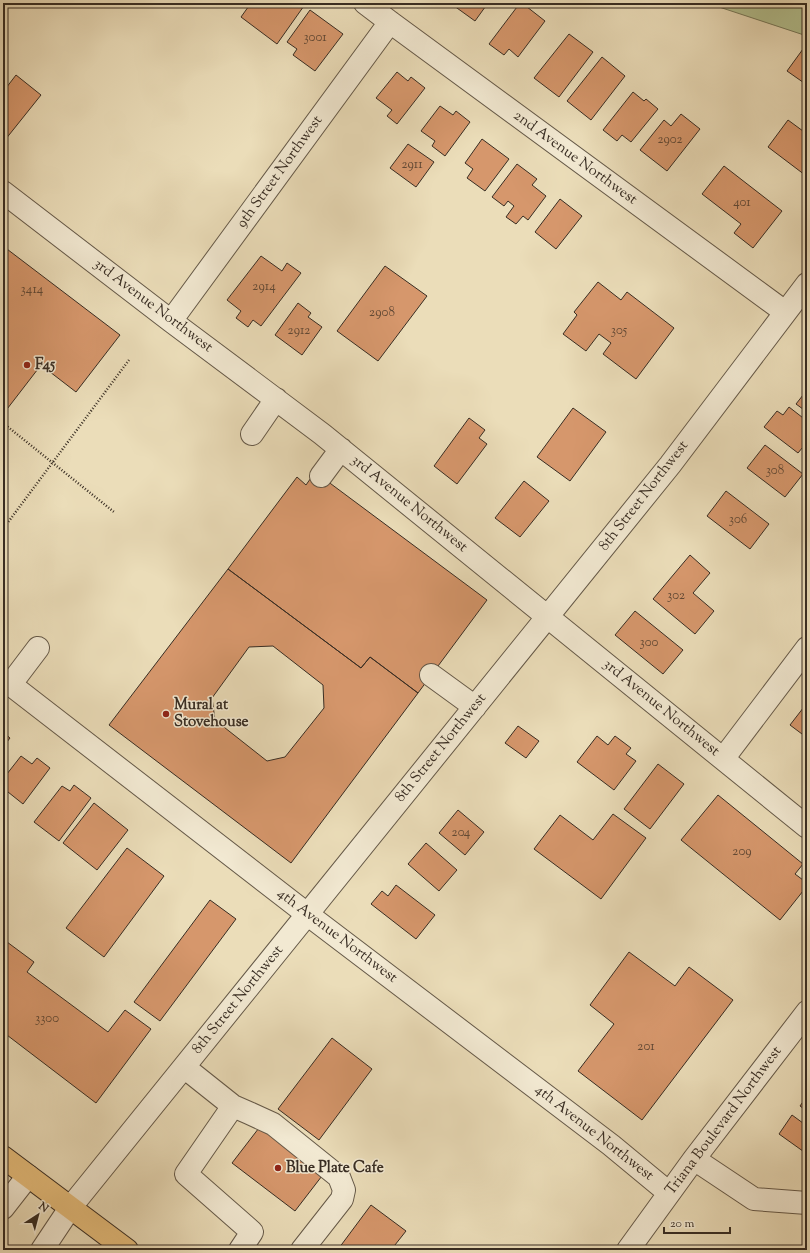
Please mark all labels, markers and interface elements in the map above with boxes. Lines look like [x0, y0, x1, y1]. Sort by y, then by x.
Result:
house number: 3001 [303, 29, 327, 47]
street label: 2nd Avenue Northwest [509, 106, 641, 210]
street label: 9th Street Northwest [232, 111, 328, 233]
house number: 2902 [657, 131, 683, 149]
house number: 2911 [401, 156, 423, 174]
house number: 401 [733, 194, 751, 212]
street label: 3rd Avenue Northwest [89, 254, 217, 358]
house number: 2914 [252, 278, 276, 296]
house number: 3414 [21, 281, 44, 299]
house number: 2908 [369, 304, 395, 322]
house number: 2912 [288, 322, 310, 340]
house number: 305 [611, 322, 628, 340]
place label: F45 [35, 355, 56, 376]
marker: F45 [22, 360, 32, 370]
street label: 8th Street Northwest [594, 436, 694, 556]
street label: 3rd Avenue Northwest [346, 450, 472, 558]
house number: 308 [766, 462, 784, 480]
house number: 306 [729, 511, 747, 529]
house number: 302 [667, 587, 685, 605]
house number: 300 [640, 634, 659, 652]
street label: 3rd Avenue Northwest [598, 654, 724, 762]
street label: 8th Street Northwest [390, 689, 492, 807]
place label: Mural at Stovehouse [174, 695, 249, 733]
marker: Mural at Stovehouse [161, 709, 171, 719]
house number: 204 [452, 824, 471, 842]
house number: 209 [732, 843, 752, 861]
street label: 4th Avenue Northwest [272, 884, 402, 988]
street label: 8th Street Northwest [187, 941, 289, 1059]
house number: 3300 [35, 1010, 59, 1028]
house number: 201 [637, 1038, 655, 1056]
street label: Triana Boulevard Northwest [661, 1042, 787, 1200]
street label: 4th Avenue Northwest [530, 1080, 658, 1186]
place label: Blue Plate Cafe [286, 1158, 384, 1179]
marker: Blue Plate Cafe [273, 1163, 283, 1173]
north arrow [18, 1195, 58, 1235]
text: N [34, 1198, 52, 1217]
scale bar [664, 1209, 730, 1235]
text: 20 m [670, 1215, 695, 1233]

